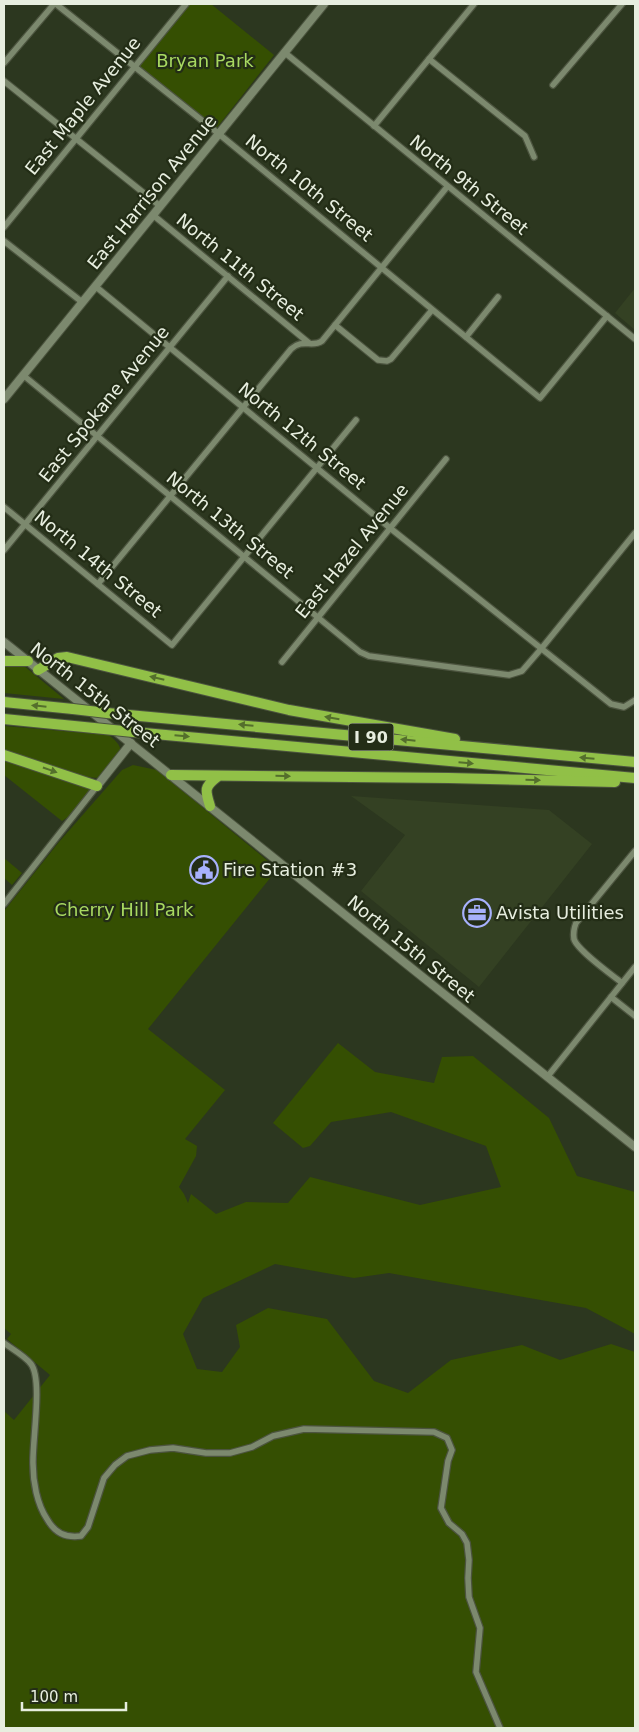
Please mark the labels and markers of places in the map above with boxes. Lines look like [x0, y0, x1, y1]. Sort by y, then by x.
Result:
public building icon: Fire Station #3 [189, 855, 219, 885]
place label: Fire Station #3 [223, 859, 357, 880]
office icon: Avista Utilities [462, 898, 492, 928]
place label: Avista Utilities [496, 902, 624, 923]

